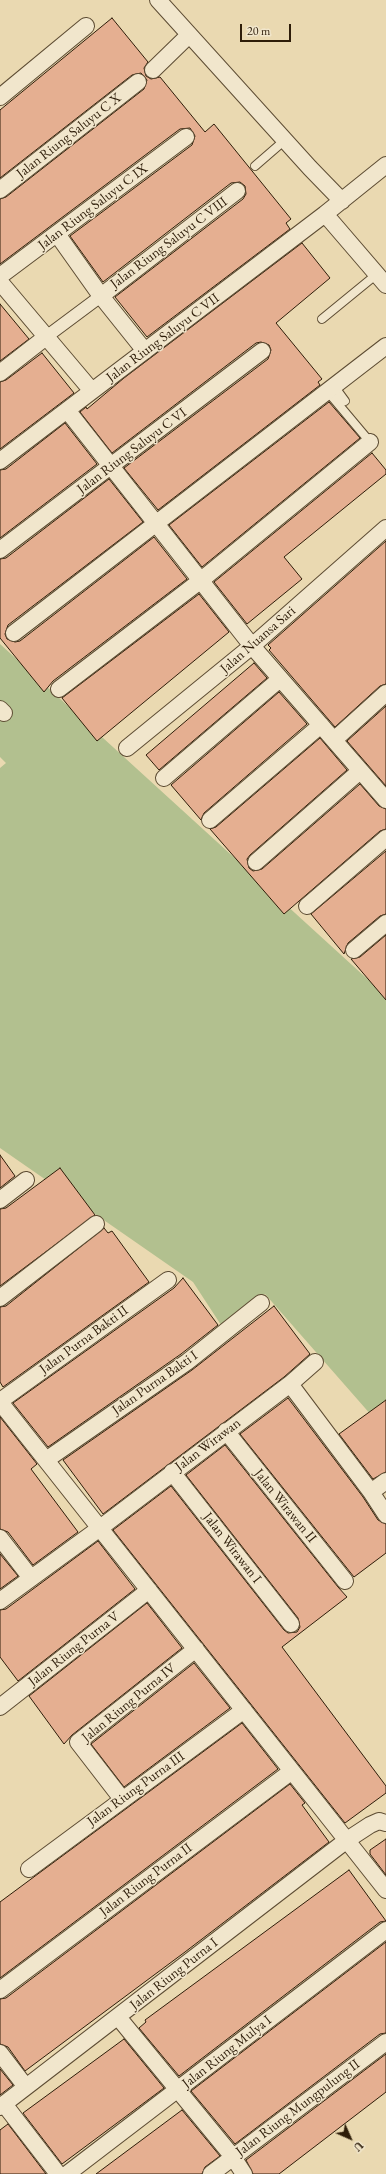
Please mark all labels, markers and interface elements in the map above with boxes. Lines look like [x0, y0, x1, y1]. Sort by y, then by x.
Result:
scale bar [242, 16, 293, 42]
text: 20 m [247, 23, 270, 39]
street label: Jalan Riung Saluyu C X [13, 90, 125, 182]
street label: Jalan Riung Saluyu C IX [35, 160, 151, 254]
street label: Jalan Riung Saluyu C VIII [107, 194, 231, 292]
street label: Jalan Riung Saluyu C VII [103, 290, 223, 386]
street label: Jalan Riung Saluyu C VI [74, 404, 190, 498]
street label: Jalan Nuansa Sari [217, 603, 299, 677]
street label: Jalan Purna Bakti II [36, 1302, 132, 1378]
street label: Jalan Purna Bakti I [109, 1347, 201, 1419]
street label: Jalan Wirawan [172, 1415, 244, 1475]
street label: Jalan Wirawan II [250, 1466, 320, 1546]
street label: Jalan Wirawan I [199, 1509, 265, 1587]
street label: Jalan Riung Purna V [25, 1608, 123, 1690]
street label: Jalan Riung Purna IV [79, 1660, 179, 1746]
street label: Jalan Riung Purna III [84, 1748, 188, 1830]
street label: Jalan Riung Purna II [96, 1840, 196, 1920]
street label: Jalan Riung Purna I [127, 1934, 221, 2014]
street label: Jalan Riung Mulya I [179, 2012, 275, 2092]
street label: Jalan Riung Mungpulung II [233, 2056, 363, 2160]
north arrow [330, 2118, 370, 2158]
text: U [351, 2139, 366, 2154]

